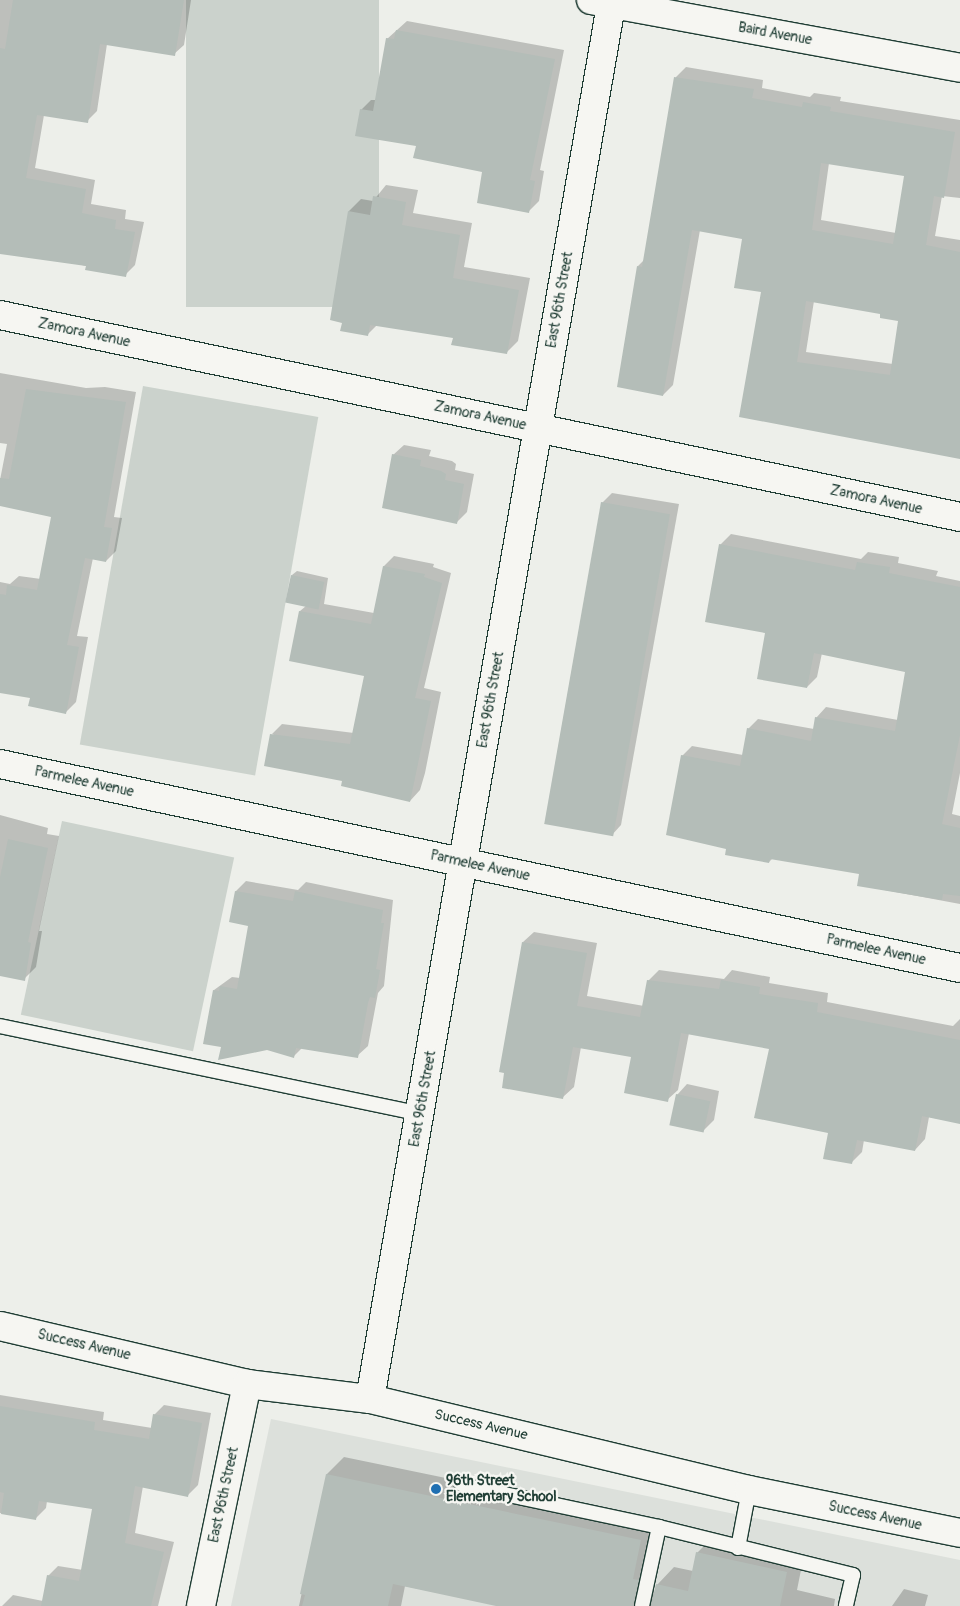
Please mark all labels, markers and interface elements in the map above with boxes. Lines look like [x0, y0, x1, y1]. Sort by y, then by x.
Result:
street label: Baird Avenue [737, 19, 813, 49]
street label: East 96th Street [543, 251, 577, 349]
street label: Zamora Avenue [36, 315, 132, 351]
street label: Zamora Avenue [432, 398, 528, 434]
street label: Zamora Avenue [828, 482, 924, 518]
street label: East 96th Street [474, 651, 508, 749]
street label: Parmelee Avenue [33, 763, 135, 801]
street label: Parmelee Avenue [429, 847, 531, 885]
street label: Parmelee Avenue [825, 931, 927, 969]
street label: East 96th Street [406, 1050, 440, 1148]
street label: Success Avenue [36, 1326, 132, 1364]
street label: Success Avenue [433, 1406, 529, 1444]
street label: East 96th Street [206, 1446, 242, 1544]
place label: 96th Street Elementary School [446, 1473, 557, 1505]
marker: 96th Street Elementary School [430, 1483, 442, 1495]
street label: Success Avenue [827, 1498, 923, 1534]

